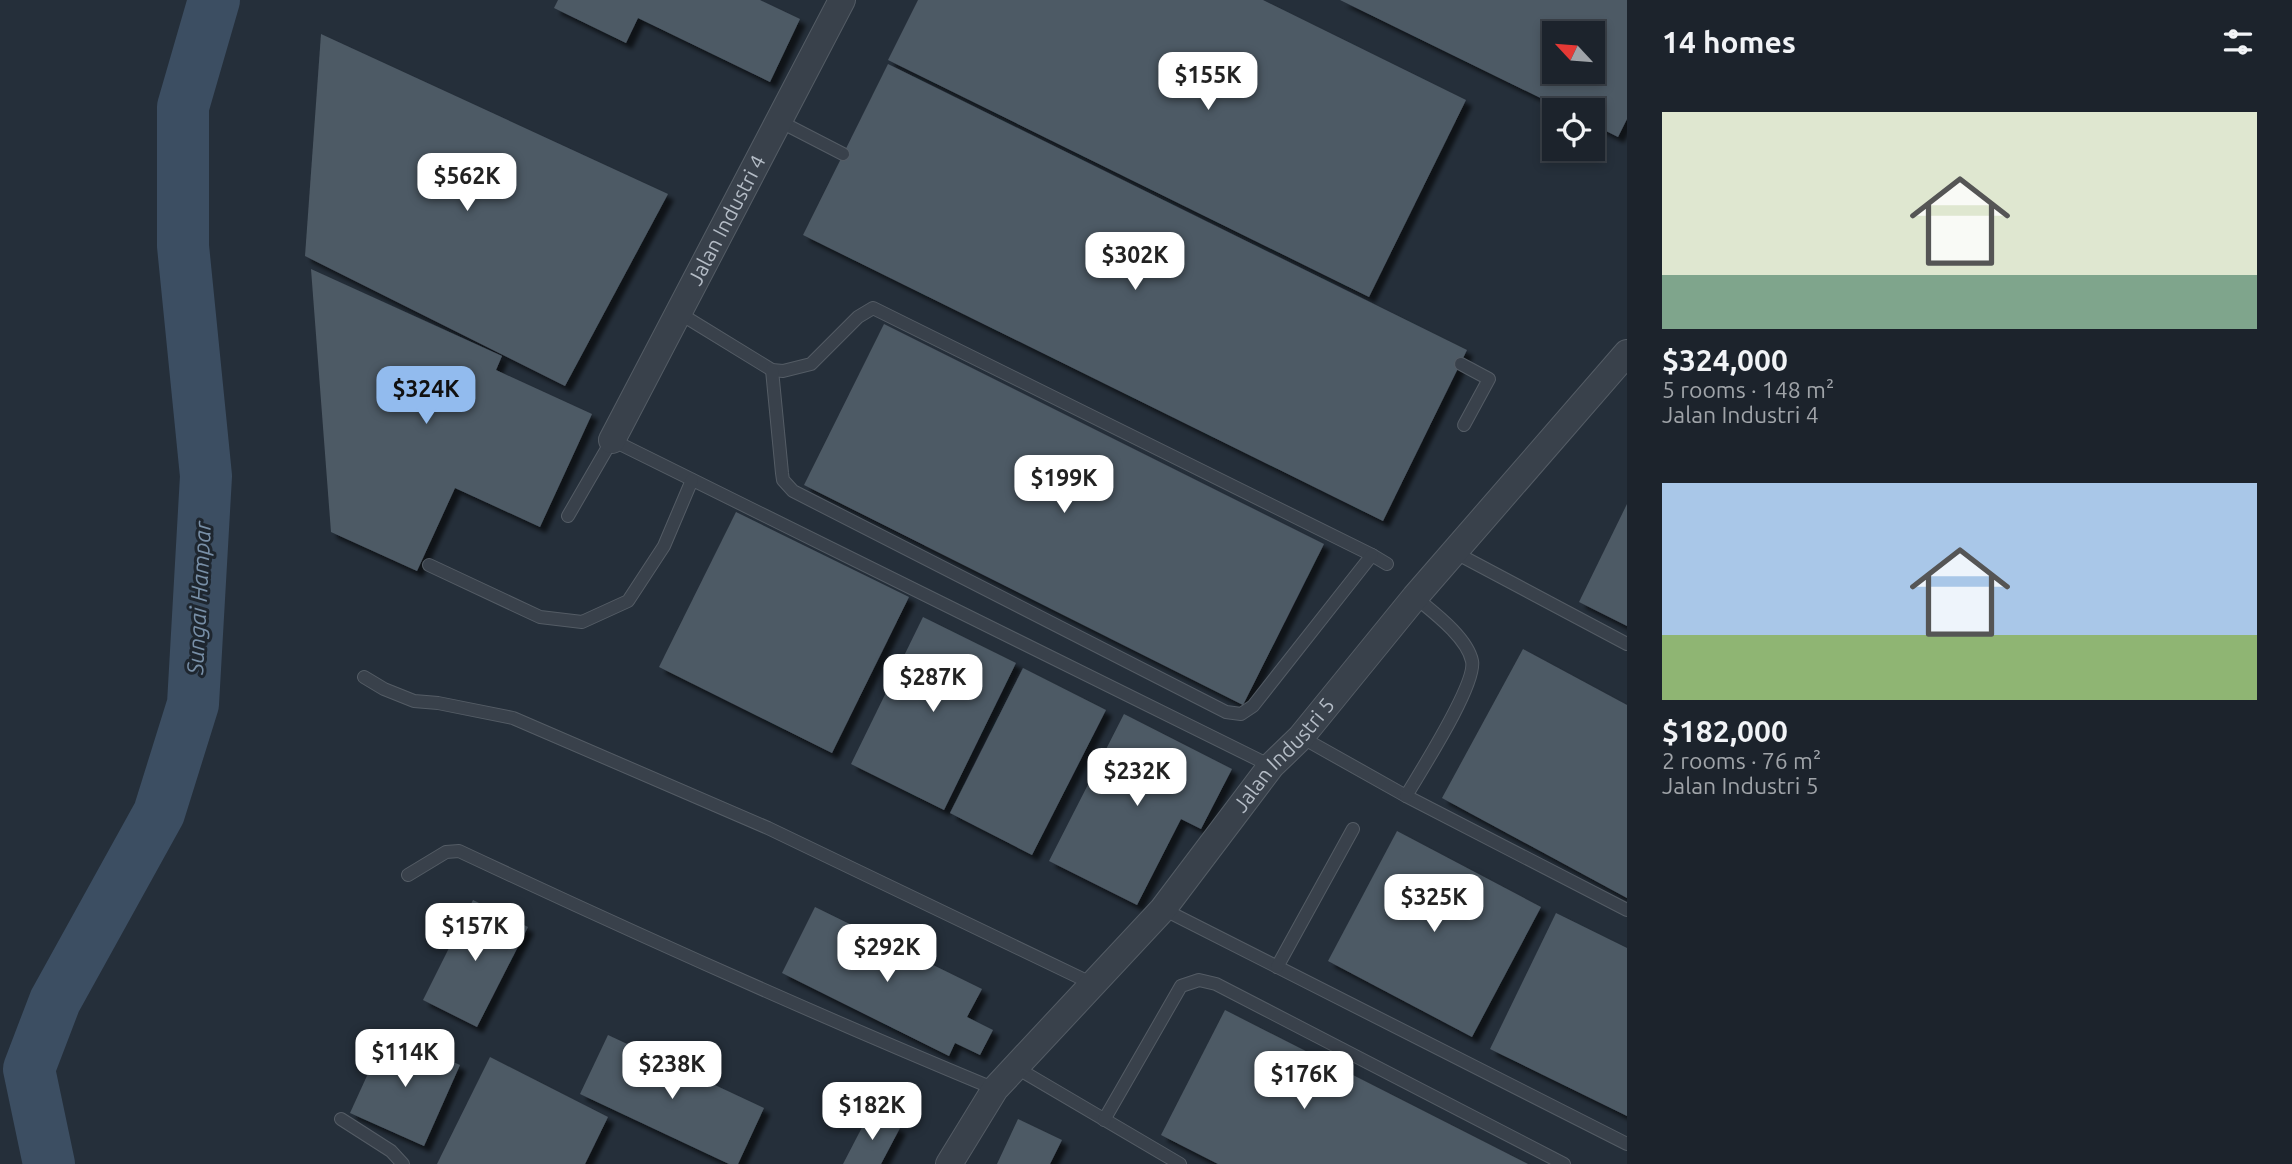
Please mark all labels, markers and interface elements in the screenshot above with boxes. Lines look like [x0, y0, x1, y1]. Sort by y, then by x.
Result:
north arrow [1542, 21, 1605, 84]
map controls [1542, 21, 1605, 161]
icon: filters [2219, 23, 2257, 61]
text: 14 homes [1662, 25, 1796, 59]
pin: $155K [1159, 52, 1257, 112]
text: $155K [1174, 62, 1242, 87]
button: locate [1542, 98, 1605, 161]
street label: Jalan Industri 4 [682, 151, 770, 289]
pin: $562K [418, 154, 516, 213]
icon: home [1897, 158, 2023, 284]
text: $562K [433, 163, 501, 188]
pin: $302K [1086, 232, 1184, 292]
text: $302K [1101, 242, 1169, 267]
text: $324,000 [1662, 343, 1788, 377]
pin: $324K [377, 366, 475, 426]
text: $324K [392, 376, 460, 401]
text: 5 rooms · 148 m² [1662, 377, 1834, 402]
text: Jalan Industri 4 [1662, 402, 1819, 427]
pin: $199K [1015, 456, 1113, 515]
text: $199K [1030, 465, 1098, 490]
water label: Sungai Hampar [182, 520, 215, 676]
icon: home [1897, 529, 2023, 655]
pin: $287K [884, 654, 982, 714]
text: $287K [899, 664, 967, 689]
street label: Jalan Industri 5 [1227, 693, 1339, 816]
text: $182,000 [1662, 714, 1788, 748]
pin: $232K [1088, 748, 1186, 808]
text: 2 rooms · 76 m² [1662, 748, 1821, 773]
text: $232K [1103, 758, 1171, 783]
text: Jalan Industri 5 [1662, 773, 1819, 798]
pin: $325K [1385, 874, 1483, 934]
text: $325K [1400, 884, 1468, 909]
pin: $157K [426, 904, 524, 963]
text: $157K [441, 913, 509, 938]
pin: $292K [838, 925, 936, 984]
text: $292K [853, 934, 921, 959]
pin: $114K [356, 1030, 454, 1089]
text: $114K [371, 1039, 439, 1064]
pin: $238K [623, 1042, 721, 1101]
text: $238K [638, 1051, 706, 1076]
pin: $176K [1255, 1052, 1353, 1111]
text: $176K [1270, 1061, 1338, 1086]
pin: $182K [823, 1082, 921, 1142]
text: $182K [838, 1092, 906, 1117]

